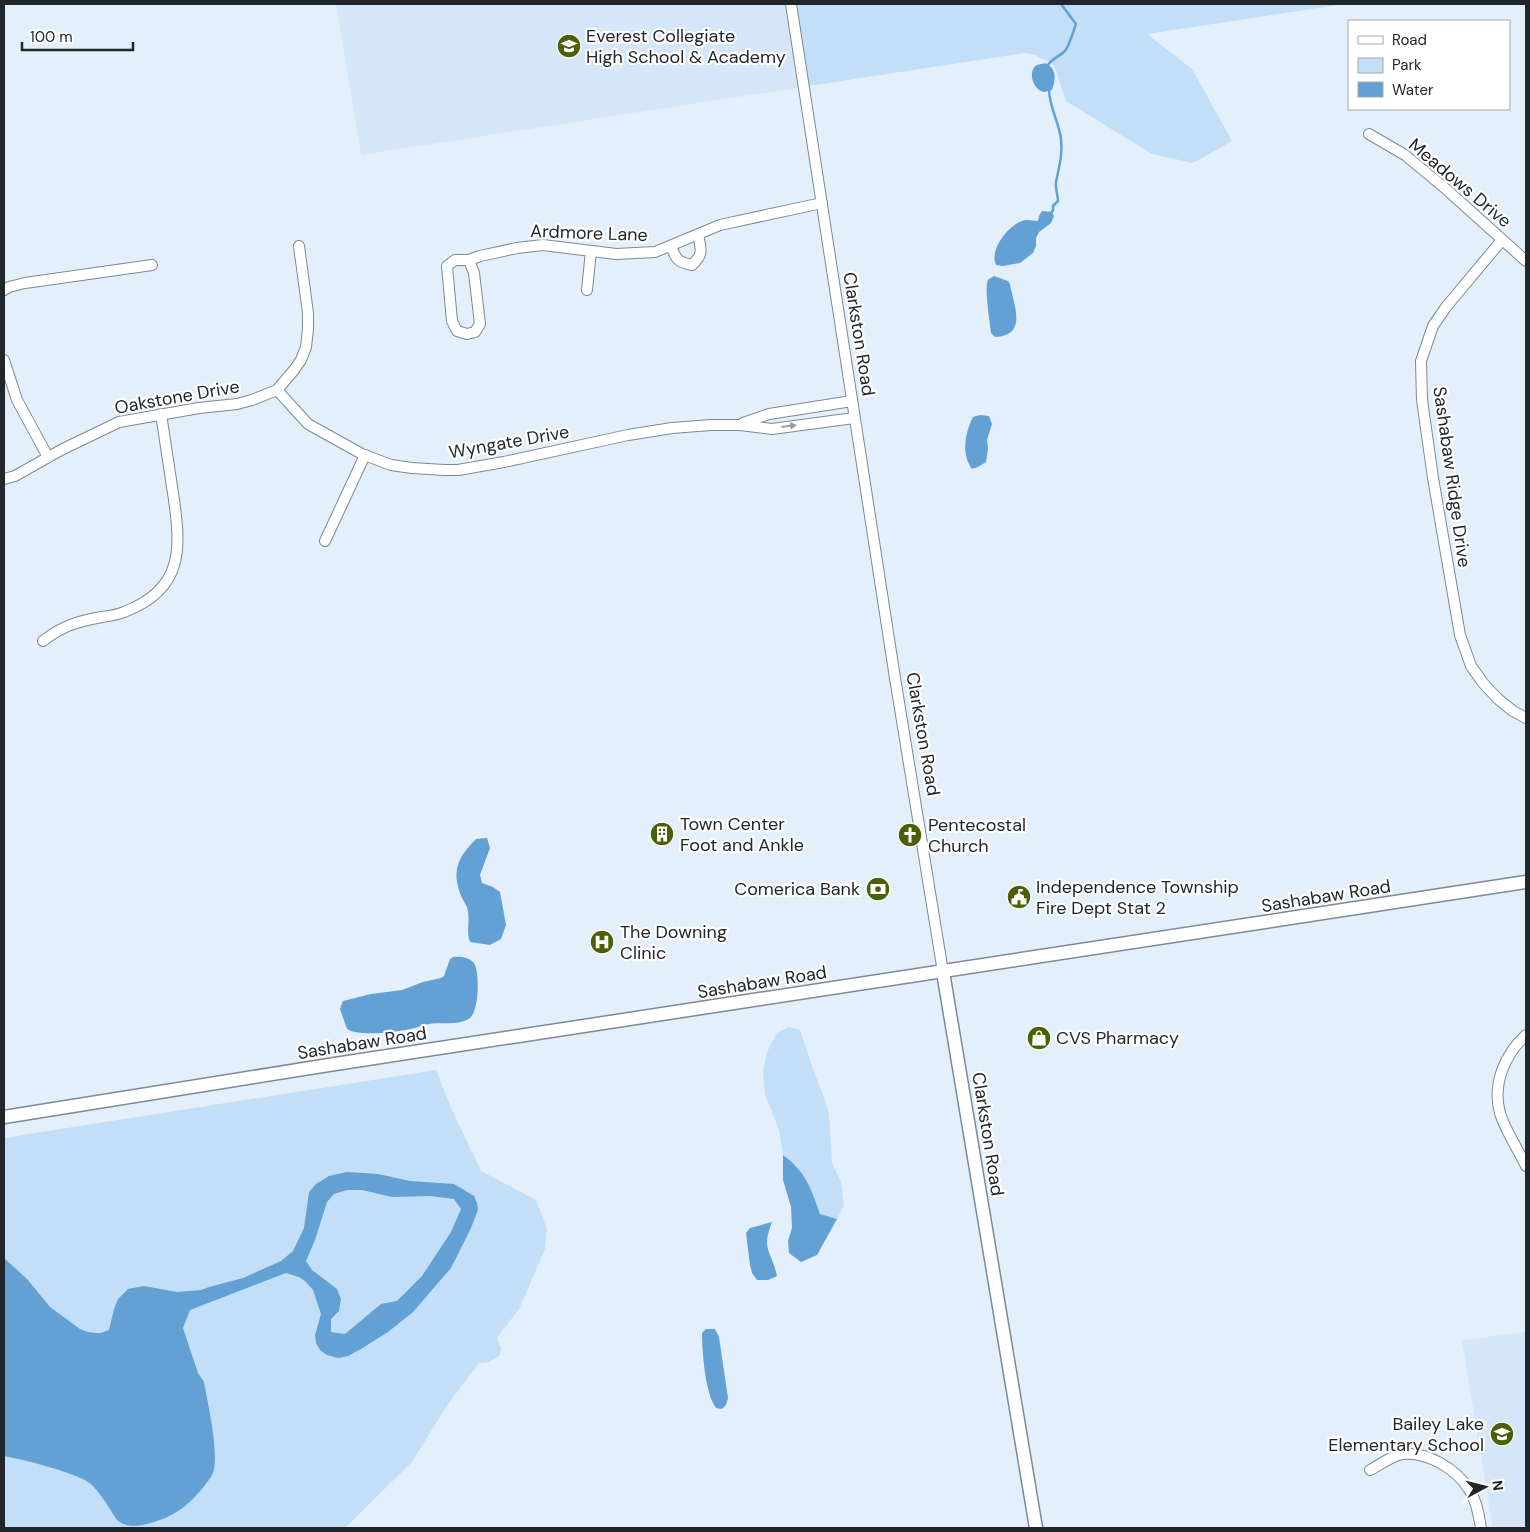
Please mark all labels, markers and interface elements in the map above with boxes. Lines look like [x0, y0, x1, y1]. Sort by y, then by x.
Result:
scale bar [22, 20, 134, 52]
legend [1348, 20, 1510, 110]
place label: Everest Collegiate High School & Academy [586, 24, 786, 69]
text: 100 m [30, 27, 73, 47]
text: Road [1392, 30, 1427, 50]
school or university icon: Everest Collegiate High School & Academy [556, 33, 582, 59]
text: Park [1392, 55, 1422, 75]
text: Water [1392, 80, 1434, 100]
street label: Meadows Drive [1404, 133, 1516, 233]
street label: Ardmore Lane [530, 219, 648, 247]
street label: Clarkston Road [837, 270, 881, 398]
street label: Oakstone Drive [113, 374, 241, 420]
street label: Sashabaw Ridge Drive [1427, 385, 1477, 569]
street label: Wyngate Drive [447, 420, 571, 464]
one-way arrow [781, 422, 797, 430]
street label: Clarkston Road [900, 670, 946, 798]
place label: Town Center Foot and Ankle [680, 812, 804, 857]
place label: Pentecostal Church [928, 813, 1026, 858]
building icon: Town Center Foot and Ankle [649, 821, 675, 847]
church icon: Pentecostal Church [897, 822, 923, 848]
street label: Sashabaw Road [1260, 874, 1392, 918]
place label: Independence Township Fire Dept Stat 2 [1036, 875, 1239, 920]
bank icon: Comerica Bank [865, 876, 891, 902]
place label: Comerica Bank [734, 877, 860, 901]
public building icon: Independence Township Fire Dept Stat 2 [1006, 884, 1032, 910]
place label: The Downing Clinic [620, 920, 727, 965]
hospital icon: The Downing Clinic [589, 929, 615, 955]
street label: Sashabaw Road [696, 960, 828, 1004]
street label: Sashabaw Road [296, 1021, 428, 1065]
shop icon: CVS Pharmacy [1026, 1025, 1052, 1051]
place label: CVS Pharmacy [1056, 1026, 1179, 1050]
street label: Clarkston Road [966, 1070, 1010, 1198]
place label: Bailey Lake Elementary School [1328, 1412, 1484, 1457]
school or university icon: Bailey Lake Elementary School [1489, 1421, 1515, 1447]
north arrow [1460, 1462, 1510, 1512]
text: N [1488, 1479, 1507, 1492]

